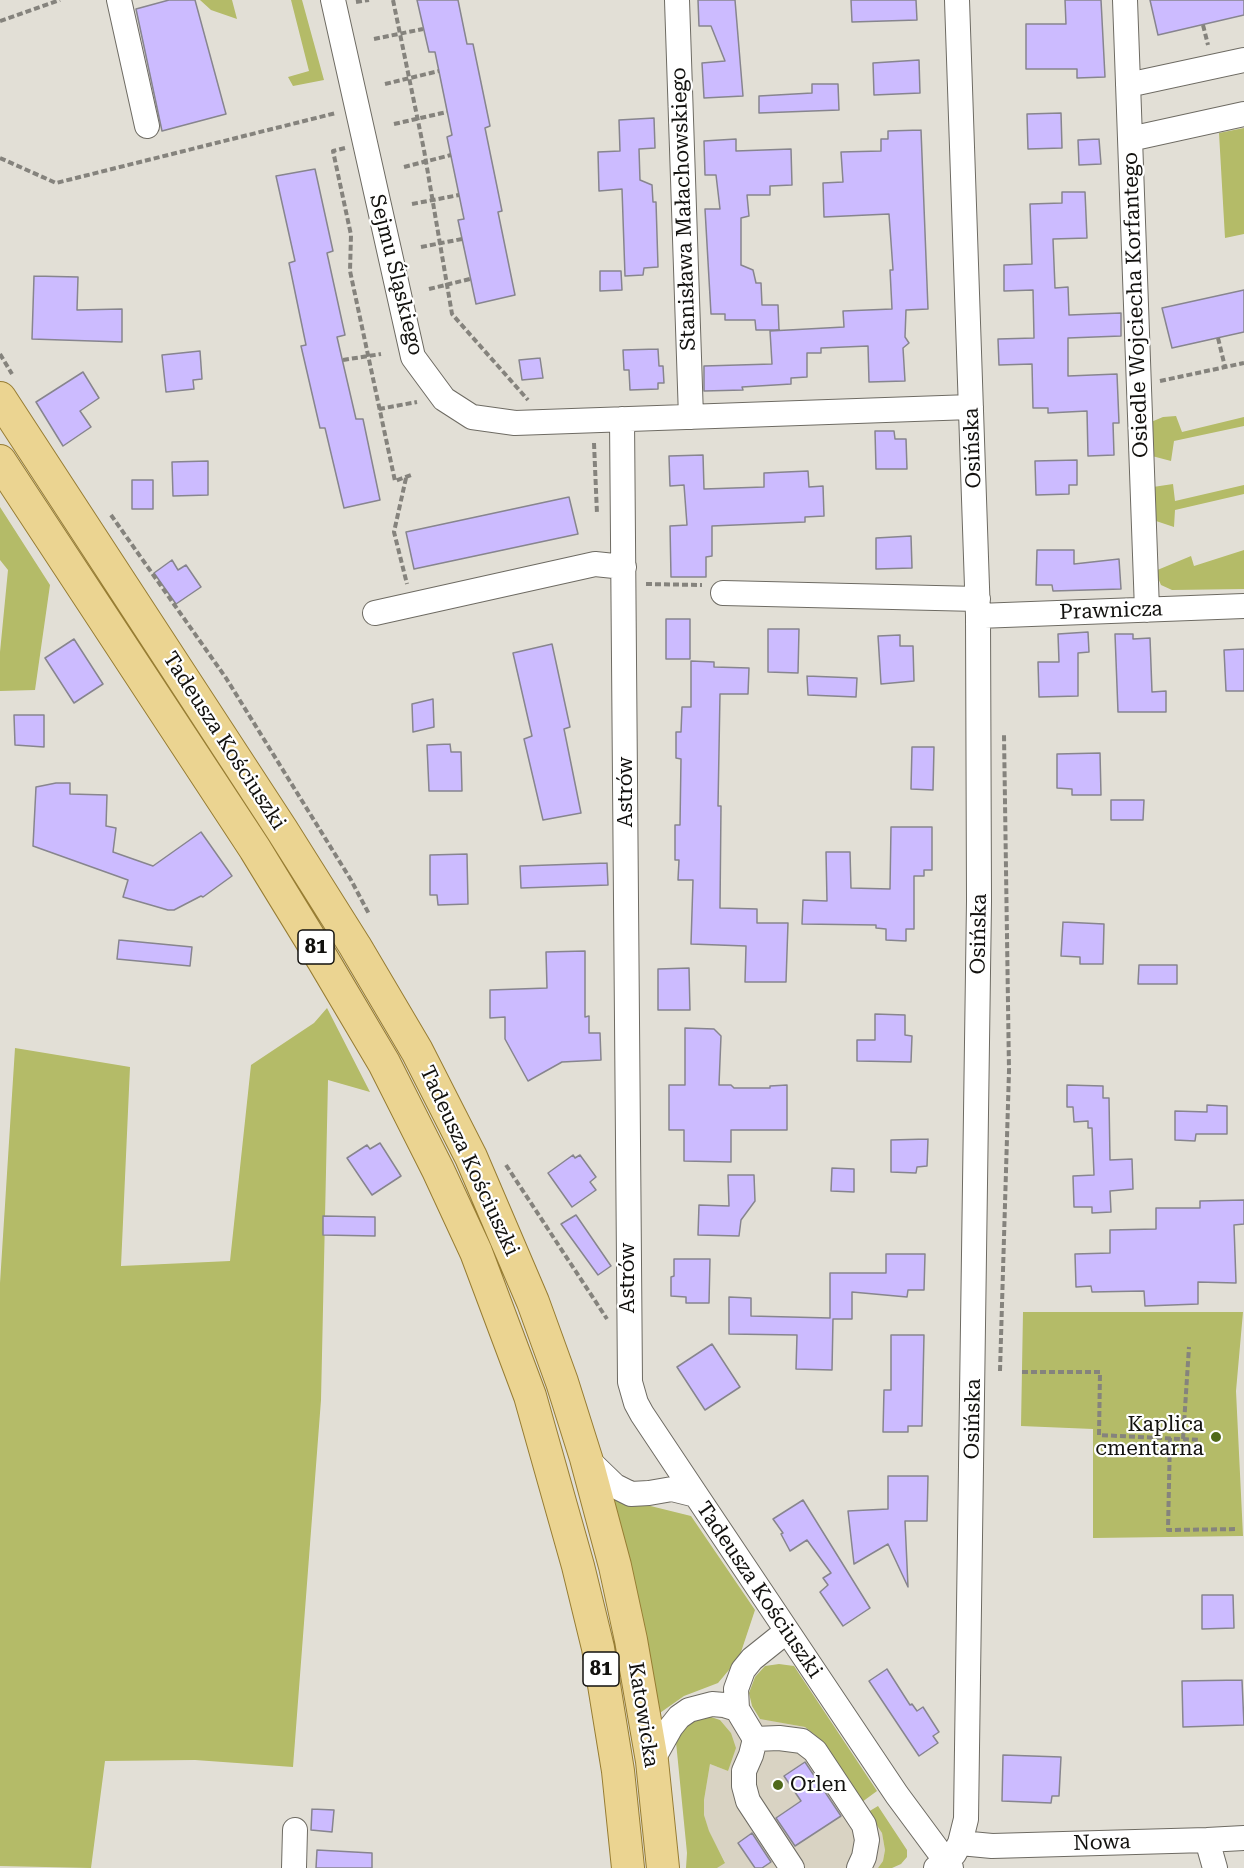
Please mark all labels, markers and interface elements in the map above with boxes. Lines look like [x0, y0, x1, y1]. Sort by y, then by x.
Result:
street label: Stanisława Małachowskiego [666, 67, 702, 351]
street label: Osiedle Wojciecha Korfantego [1118, 152, 1154, 458]
street label: Sejmu Śląskiego [364, 192, 428, 358]
street label: Osińska [959, 407, 987, 489]
street label: Prawnicza [1059, 597, 1163, 625]
street label: Tadeusza Kościuszki [157, 647, 291, 835]
street label: Astrów [613, 757, 639, 827]
street label: Osińska [966, 893, 992, 975]
road number: 81 [298, 930, 334, 964]
street label: Tadeusza Kościuszki [414, 1062, 524, 1260]
street label: Astrów [615, 1243, 641, 1313]
street label: Osińska [960, 1378, 986, 1460]
place label: Kaplica cmentarna [1095, 1412, 1204, 1462]
marker: Kaplica cmentarna [1209, 1430, 1223, 1444]
street label: Tadeusza Kościuszki [691, 1497, 827, 1683]
road number: 81 [583, 1652, 619, 1686]
street label: Katowicka [622, 1661, 664, 1769]
place label: Orlen [790, 1772, 847, 1798]
marker: Orlen [771, 1778, 785, 1792]
street label: Nowa [1073, 1829, 1131, 1857]

